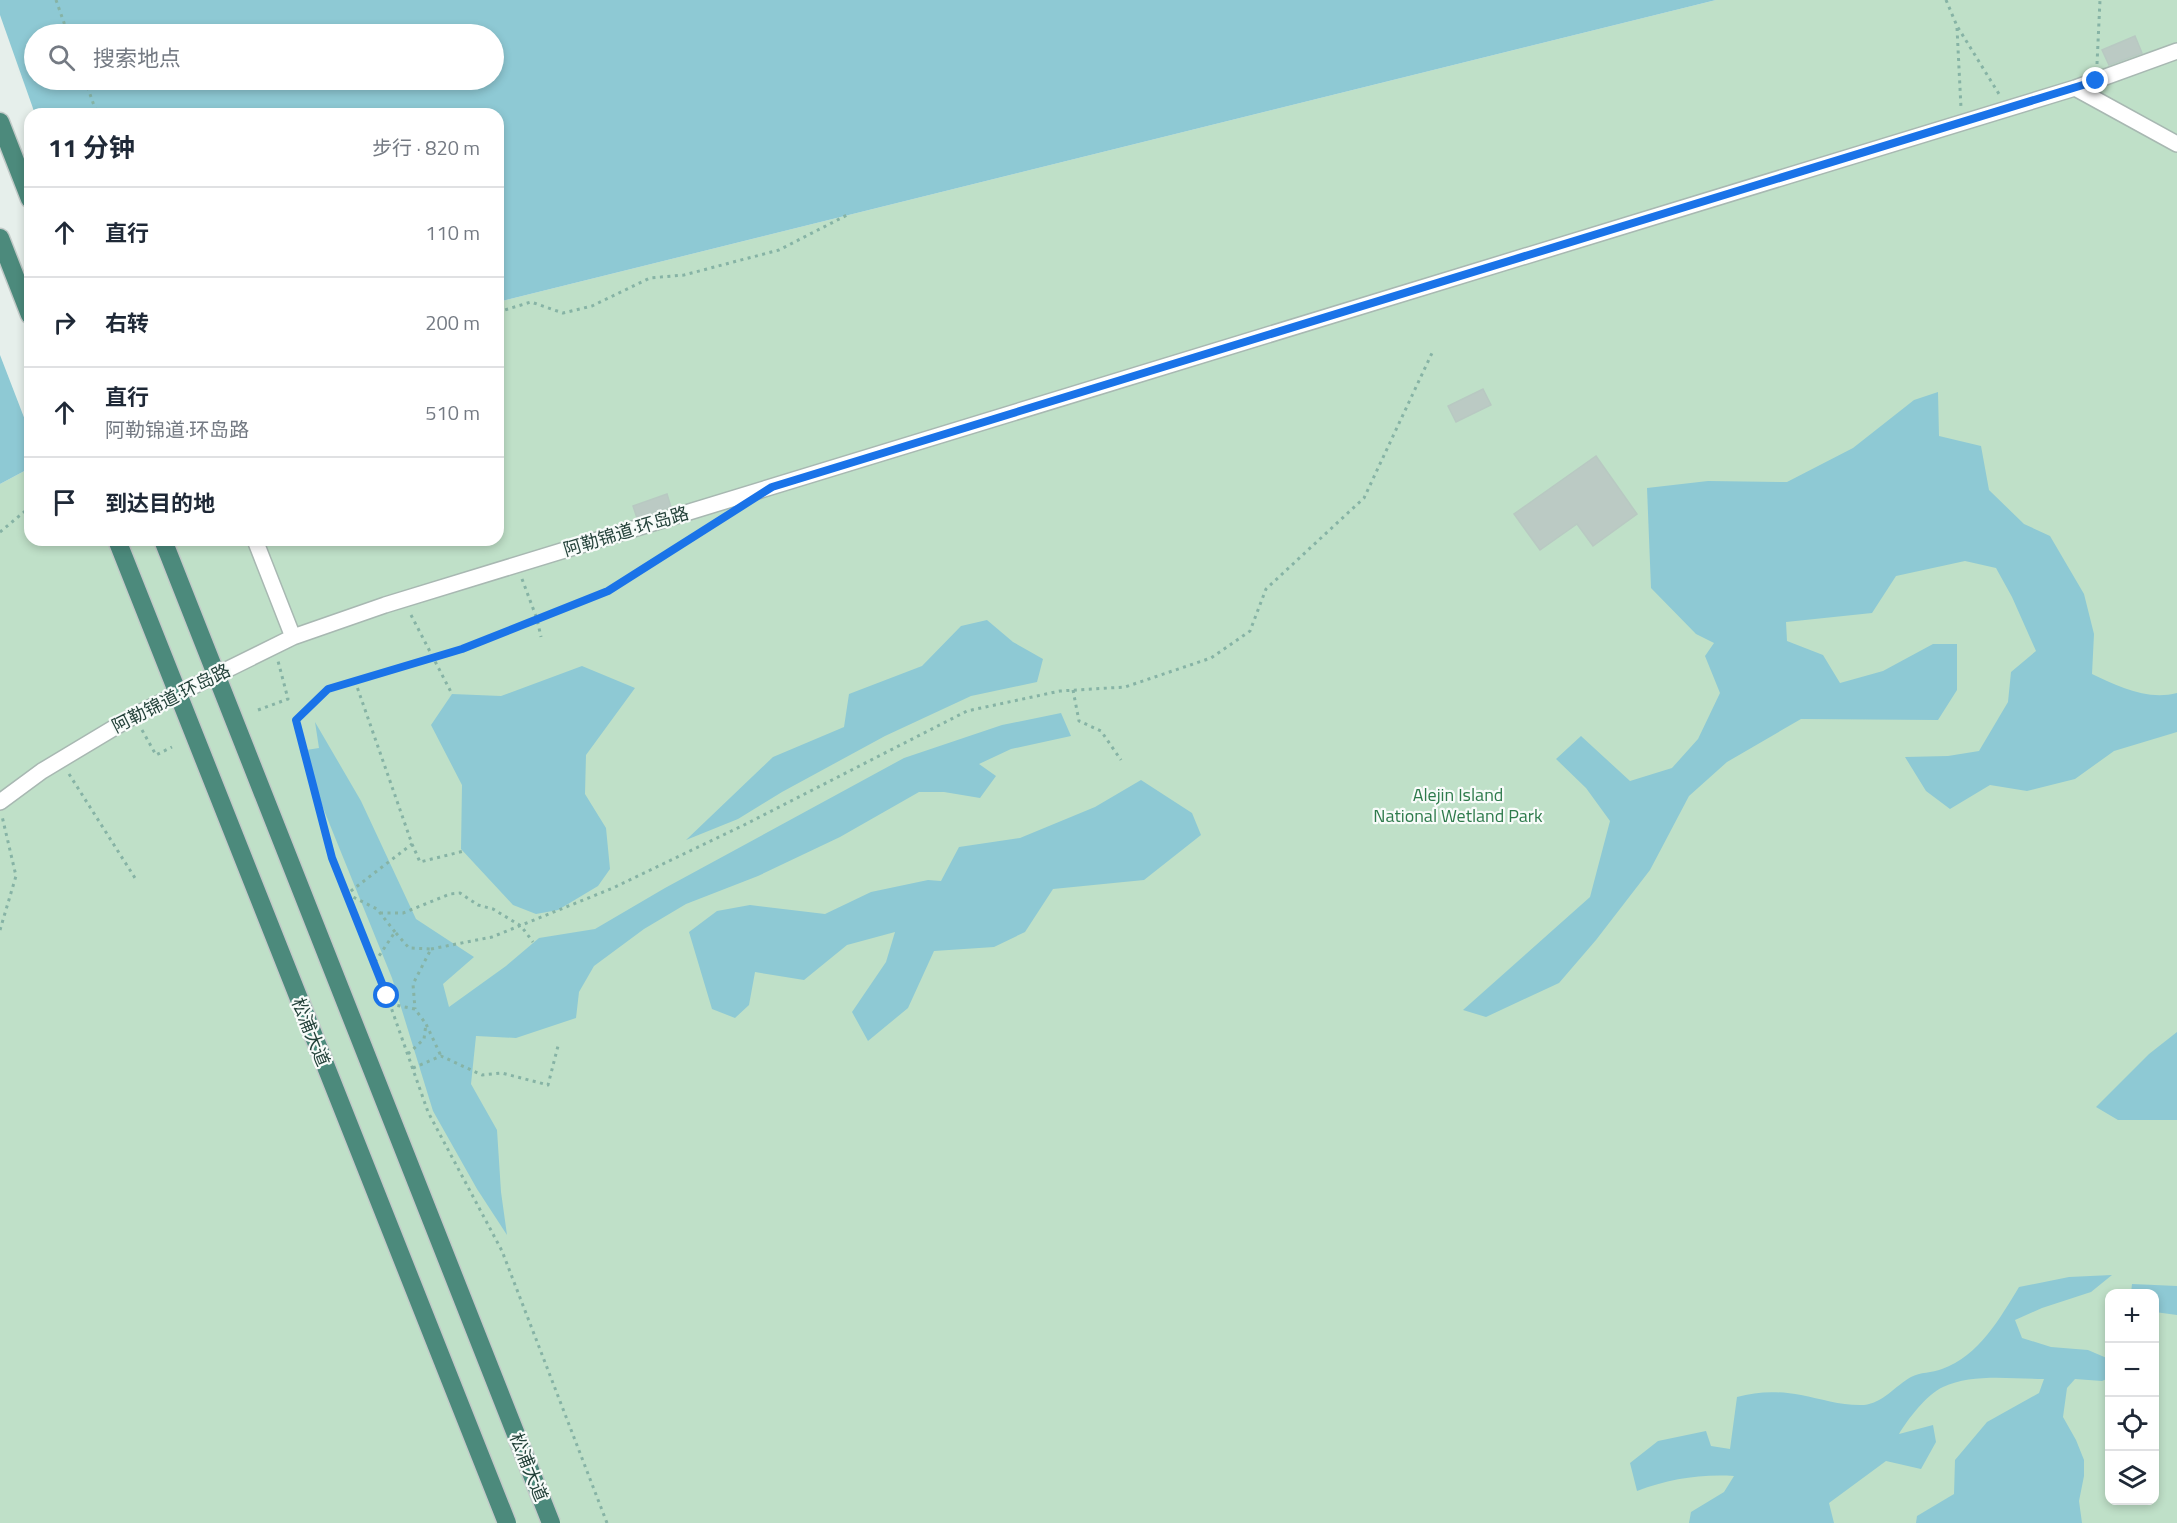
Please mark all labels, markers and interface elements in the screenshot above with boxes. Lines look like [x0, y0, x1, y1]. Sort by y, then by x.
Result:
search box [24, 24, 504, 90]
icon: search [45, 41, 78, 74]
text: 搜索地点 [93, 41, 181, 75]
route end [2082, 67, 2108, 93]
text: 11 分钟 [48, 128, 135, 167]
text: 步行 · 820 m [372, 132, 480, 163]
icon: ahead [48, 216, 81, 249]
text: 直行 [105, 216, 149, 250]
text: 110 m [425, 217, 480, 248]
icon: right [48, 306, 81, 339]
text: 右转 [105, 306, 149, 340]
text: 200 m [425, 307, 480, 338]
text: 直行 [105, 380, 149, 414]
icon: ahead [48, 396, 81, 429]
text: 510 m [425, 397, 480, 428]
text: 阿勒锦道·环岛路 [105, 414, 249, 445]
icon: arrive [48, 486, 81, 519]
text: 到达目的地 [105, 486, 215, 520]
street label: 阿勒锦道·环岛路 [560, 499, 692, 563]
street label: 阿勒锦道·环岛路 [107, 656, 235, 740]
park label: Alejin Island National Wetland Park [1373, 781, 1543, 829]
route start [373, 982, 399, 1008]
street label: 松浦大道 [285, 994, 337, 1070]
map controls [2105, 1289, 2159, 1505]
button: + [2105, 1289, 2159, 1343]
button: − [2105, 1343, 2159, 1397]
button: locate [2105, 1397, 2159, 1451]
street label: 松浦大道 [503, 1429, 555, 1505]
button: layers [2105, 1451, 2159, 1505]

